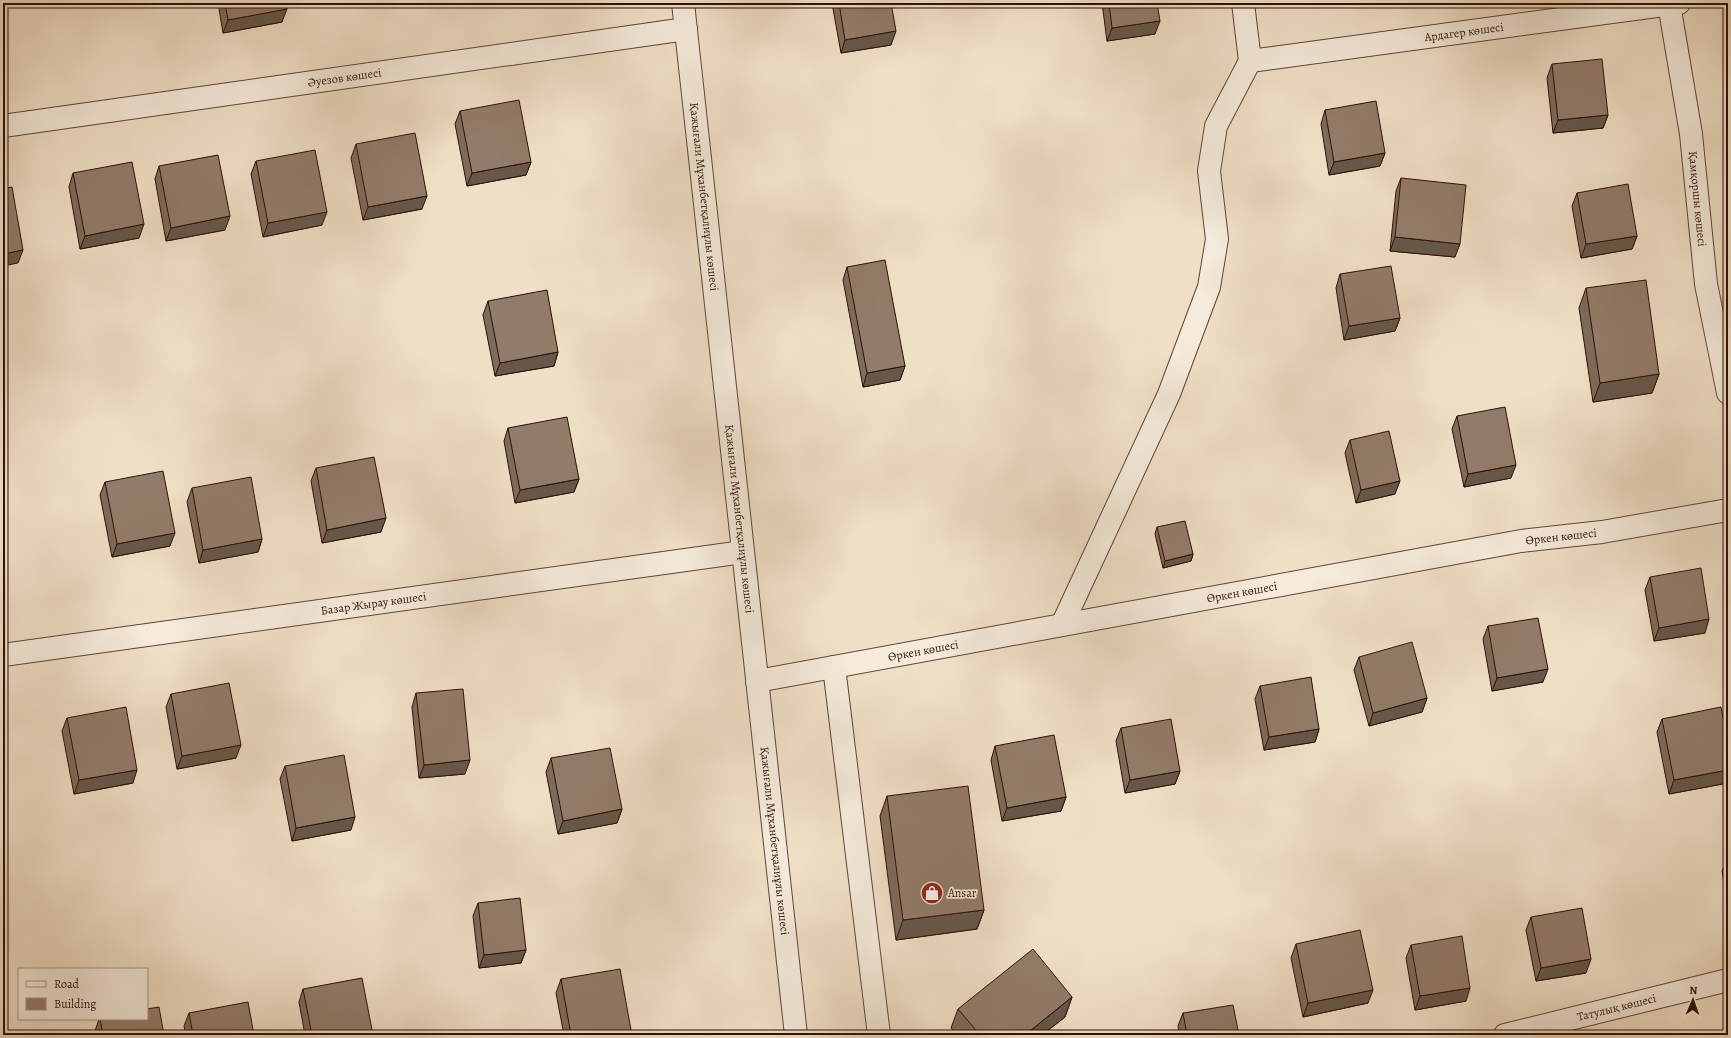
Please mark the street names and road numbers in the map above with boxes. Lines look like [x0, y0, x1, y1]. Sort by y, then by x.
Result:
street label: Ардагер көшесі [1422, 19, 1505, 45]
street label: Әуезов көшесі [307, 64, 382, 91]
street label: Қажығали Мұханбетқалиұлы көшесі [686, 102, 722, 292]
street label: Қамқоршы көшесі [1685, 150, 1710, 247]
street label: Қажығали Мұханбетқалиұлы көшесі [721, 424, 758, 614]
street label: Өркен көшесі [1525, 525, 1597, 548]
street label: Өркен көшесі [1205, 578, 1279, 606]
street label: Базар Жырау көшесі [320, 588, 427, 619]
street label: Өркен көшесі [887, 636, 960, 665]
street label: Қажығали Мұханбетқалиұлы көшесі [756, 746, 793, 936]
street label: Татулық көшесі [1575, 990, 1658, 1025]

